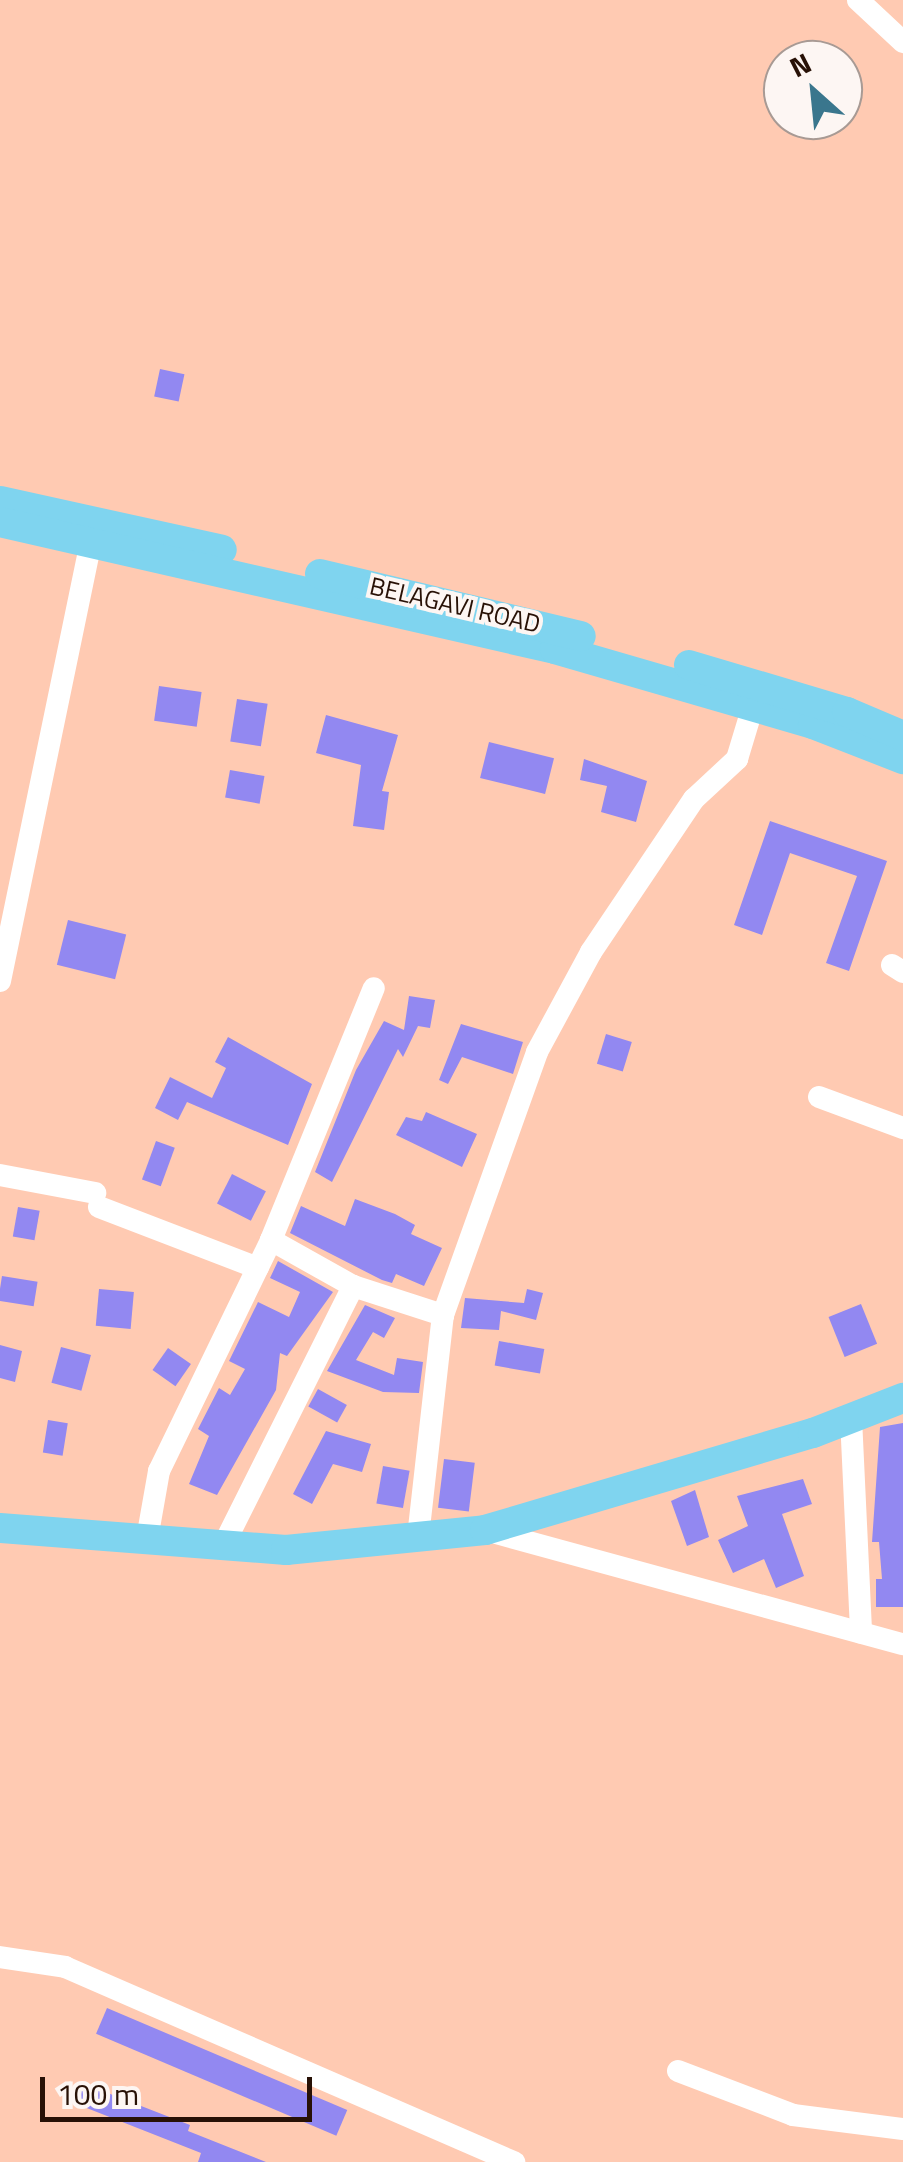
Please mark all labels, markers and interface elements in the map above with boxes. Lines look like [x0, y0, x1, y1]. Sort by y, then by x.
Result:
north arrow [763, 40, 863, 140]
text: N [782, 41, 818, 88]
street label: BELAGAVI ROAD [367, 571, 543, 639]
scale bar [45, 2057, 318, 2119]
text: 100 m [57, 2071, 139, 2117]

